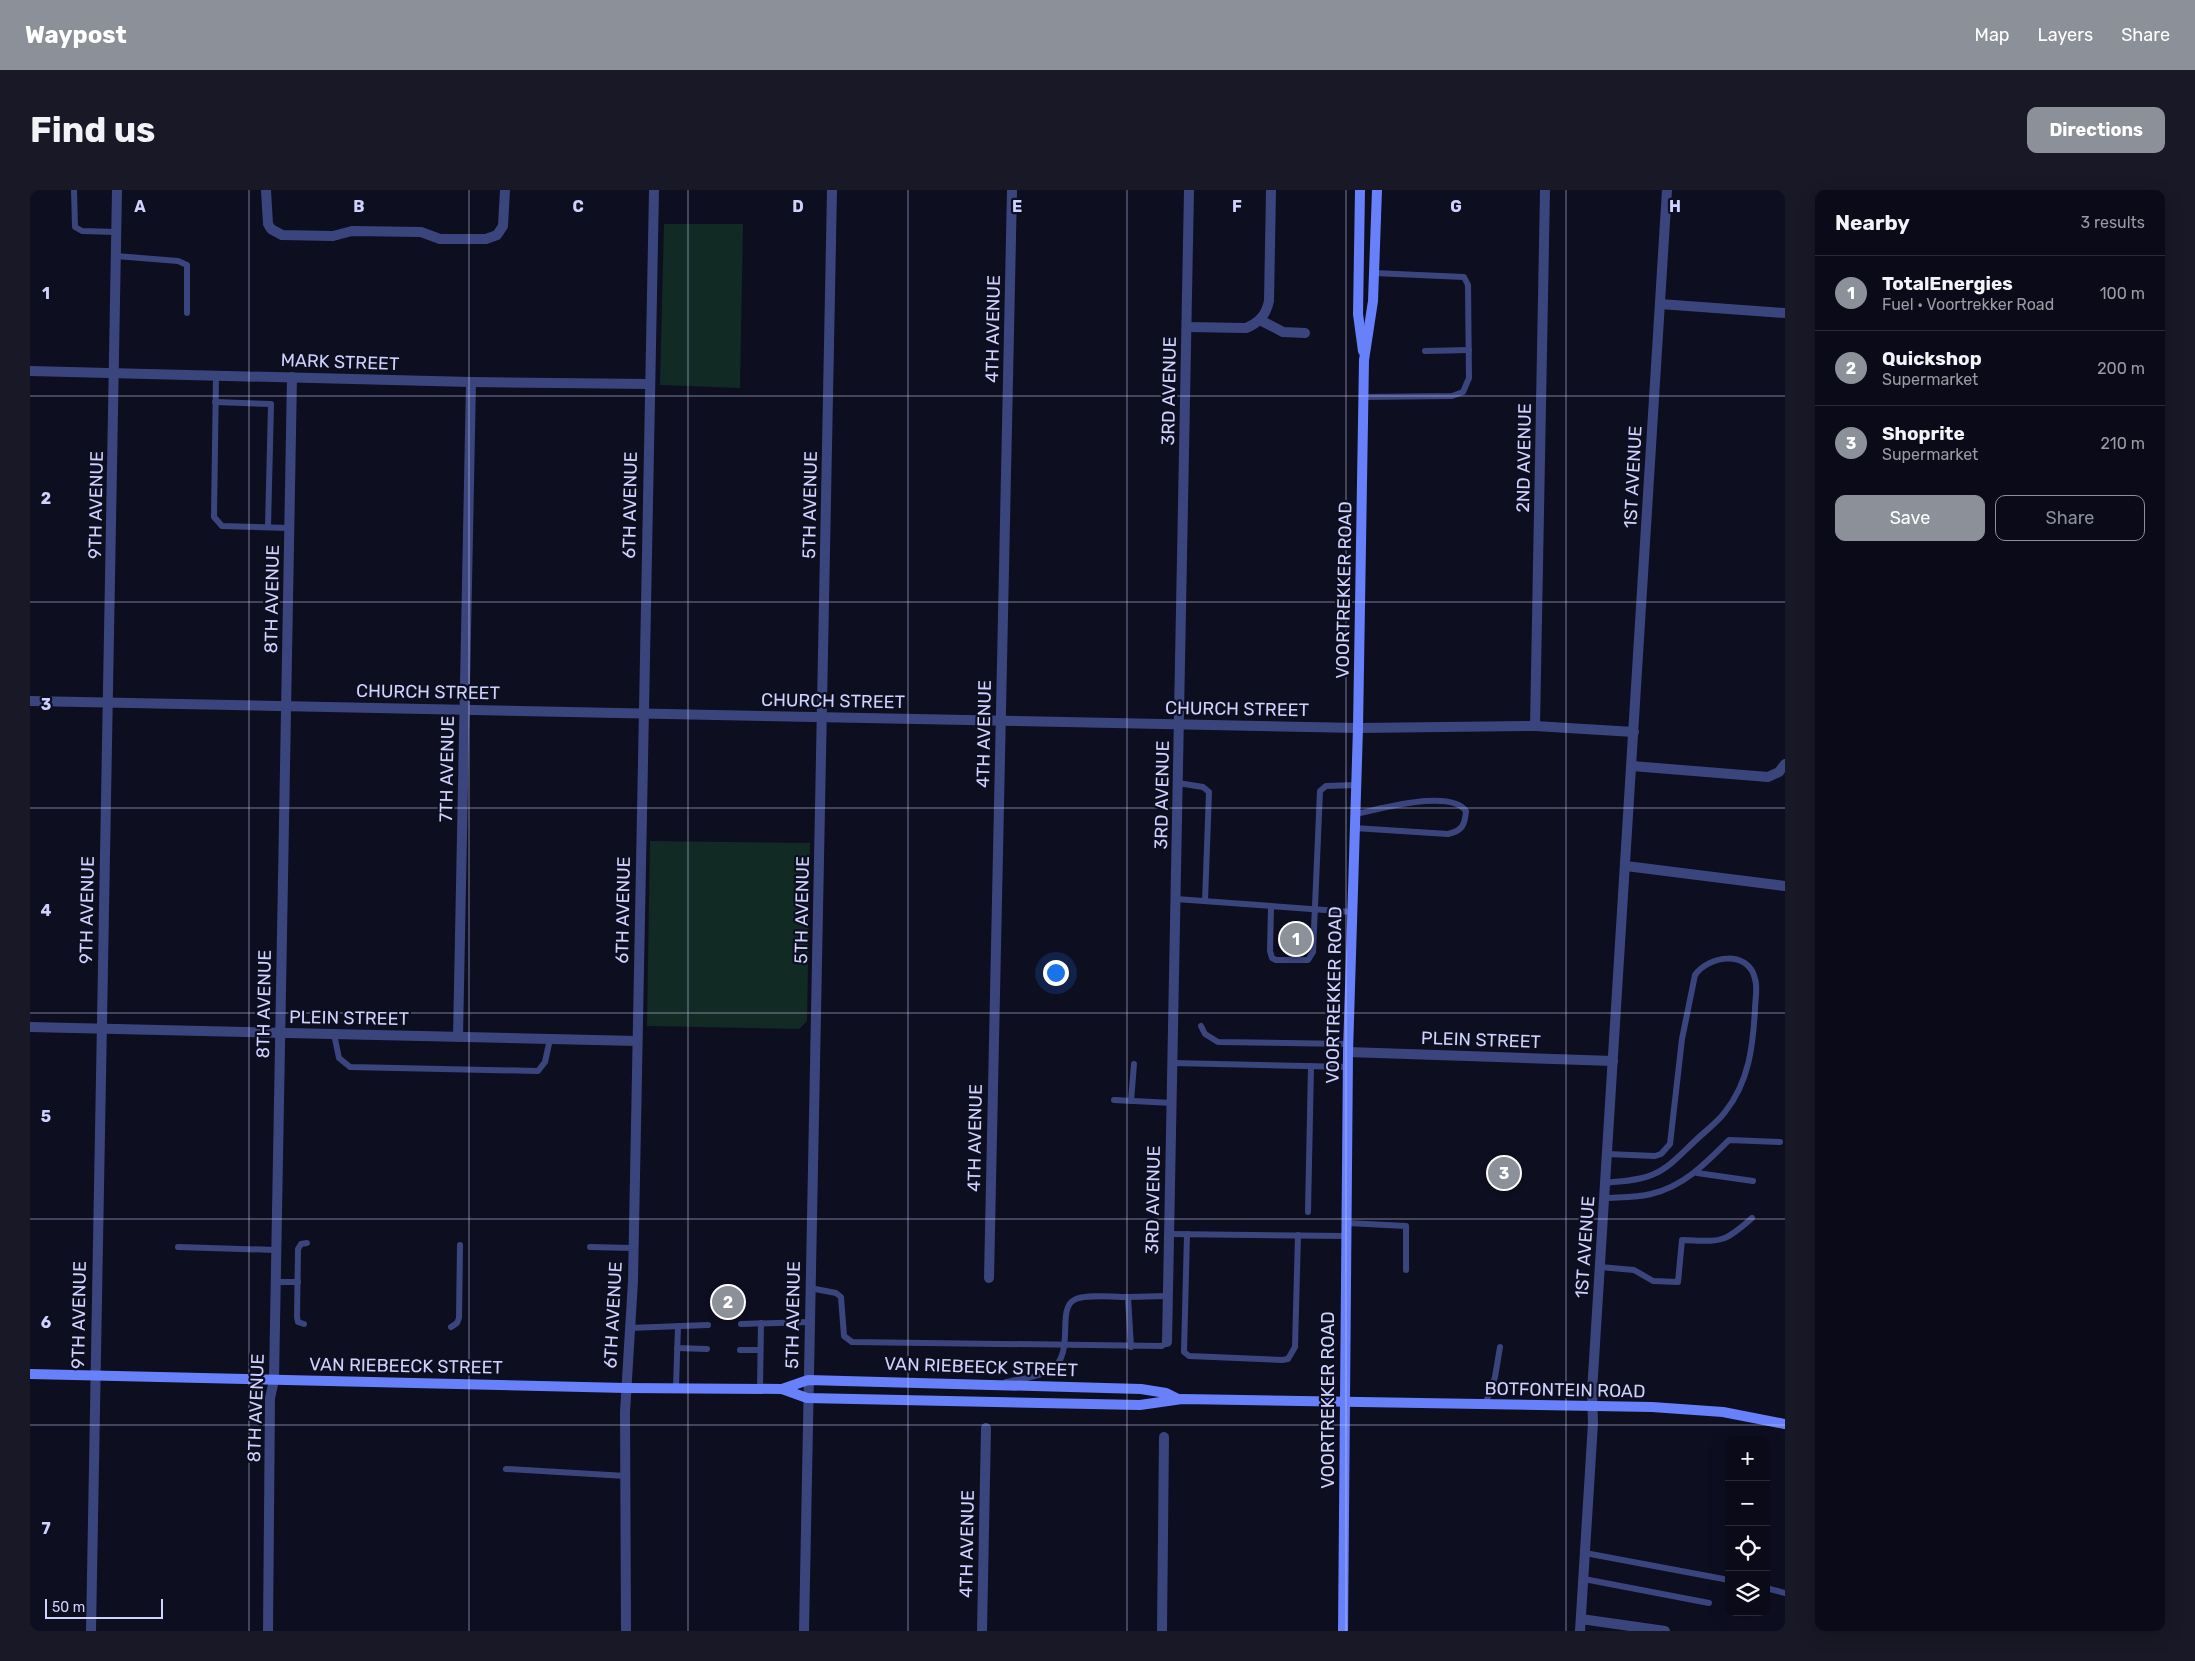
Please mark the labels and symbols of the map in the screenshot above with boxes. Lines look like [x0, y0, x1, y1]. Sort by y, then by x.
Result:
text: A [134, 197, 146, 216]
text: B [353, 197, 365, 216]
text: C [572, 197, 584, 216]
text: D [792, 197, 804, 216]
text: E [1012, 197, 1022, 216]
text: F [1232, 197, 1242, 216]
text: G [1450, 197, 1462, 216]
text: H [1669, 197, 1681, 216]
street label: 4TH AVENUE [981, 275, 1005, 383]
text: 1 [42, 284, 50, 303]
street label: 3RD AVENUE [1157, 336, 1181, 446]
street label: MARK STREET [280, 349, 400, 375]
street label: 2ND AVENUE [1512, 403, 1536, 513]
street label: 1ST AVENUE [1619, 425, 1647, 529]
street label: 9TH AVENUE [84, 451, 108, 559]
street label: 6TH AVENUE [618, 451, 642, 559]
street label: 5TH AVENUE [798, 451, 822, 559]
text: 2 [41, 489, 51, 508]
street label: VOORTREKKER ROAD [1331, 501, 1357, 679]
street label: 8TH AVENUE [260, 545, 284, 653]
street label: CHURCH STREET [356, 680, 500, 704]
street label: 4TH AVENUE [972, 680, 996, 788]
street label: CHURCH STREET [761, 689, 905, 713]
text: 3 [41, 695, 51, 714]
street label: CHURCH STREET [1165, 697, 1309, 721]
street label: 7TH AVENUE [435, 716, 459, 822]
street label: 3RD AVENUE [1150, 740, 1174, 850]
street label: 9TH AVENUE [75, 856, 99, 964]
street label: 6TH AVENUE [611, 856, 635, 964]
street label: 5TH AVENUE [790, 856, 814, 964]
text: 4 [41, 901, 52, 920]
street label: VOORTREKKER ROAD [1321, 906, 1347, 1084]
pin: 1 [1280, 920, 1312, 958]
street label: 8TH AVENUE [252, 950, 276, 1058]
your location [1043, 960, 1069, 986]
street label: PLEIN STREET [289, 1006, 409, 1030]
street label: PLEIN STREET [1421, 1027, 1541, 1053]
street label: 4TH AVENUE [963, 1084, 987, 1192]
text: 5 [41, 1107, 51, 1126]
street label: 3RD AVENUE [1141, 1145, 1165, 1255]
pin: 3 [1488, 1154, 1520, 1192]
street label: 1ST AVENUE [1570, 1195, 1600, 1299]
street label: 9TH AVENUE [67, 1261, 91, 1369]
street label: 6TH AVENUE [599, 1261, 627, 1369]
street label: 5TH AVENUE [781, 1261, 805, 1369]
pin: 2 [712, 1283, 744, 1321]
street label: VOORTREKKER ROAD [1317, 1311, 1339, 1489]
text: 6 [41, 1313, 51, 1332]
street label: 8TH AVENUE [243, 1353, 269, 1463]
street label: VAN RIEBEECK STREET [309, 1353, 503, 1379]
street label: VAN RIEBEECK STREET [884, 1353, 1078, 1381]
street label: BOTFONTEIN ROAD [1484, 1378, 1646, 1402]
street label: 4TH AVENUE [955, 1490, 979, 1598]
text: 7 [41, 1519, 51, 1538]
scale bar [45, 1596, 162, 1619]

